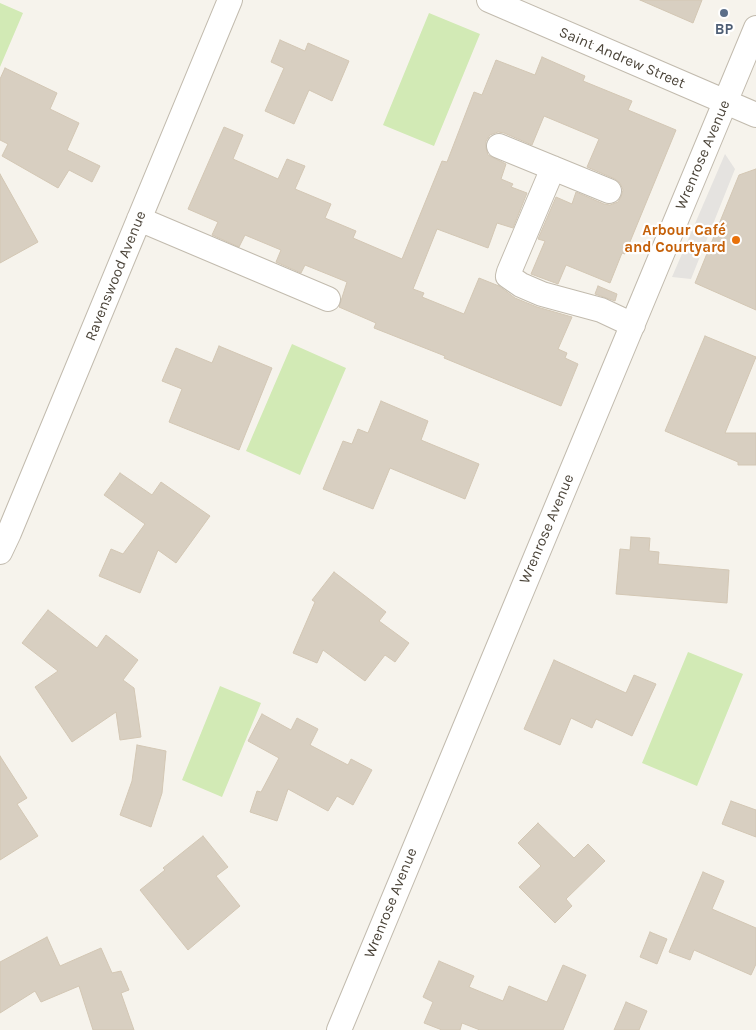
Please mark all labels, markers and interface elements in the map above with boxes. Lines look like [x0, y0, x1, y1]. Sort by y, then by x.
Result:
marker: BP [718, 7, 730, 19]
place label: BP [715, 21, 733, 39]
street label: Saint Andrew Street [556, 23, 688, 93]
street label: Wrenrose Avenue [672, 98, 734, 212]
street label: Ravenswood Avenue [82, 208, 150, 344]
place label: Arbour Café and Courtyard [624, 222, 726, 257]
marker: Arbour Café and Courtyard [730, 234, 742, 246]
street label: Wrenrose Avenue [516, 472, 578, 586]
street label: Wrenrose Avenue [361, 845, 421, 961]

